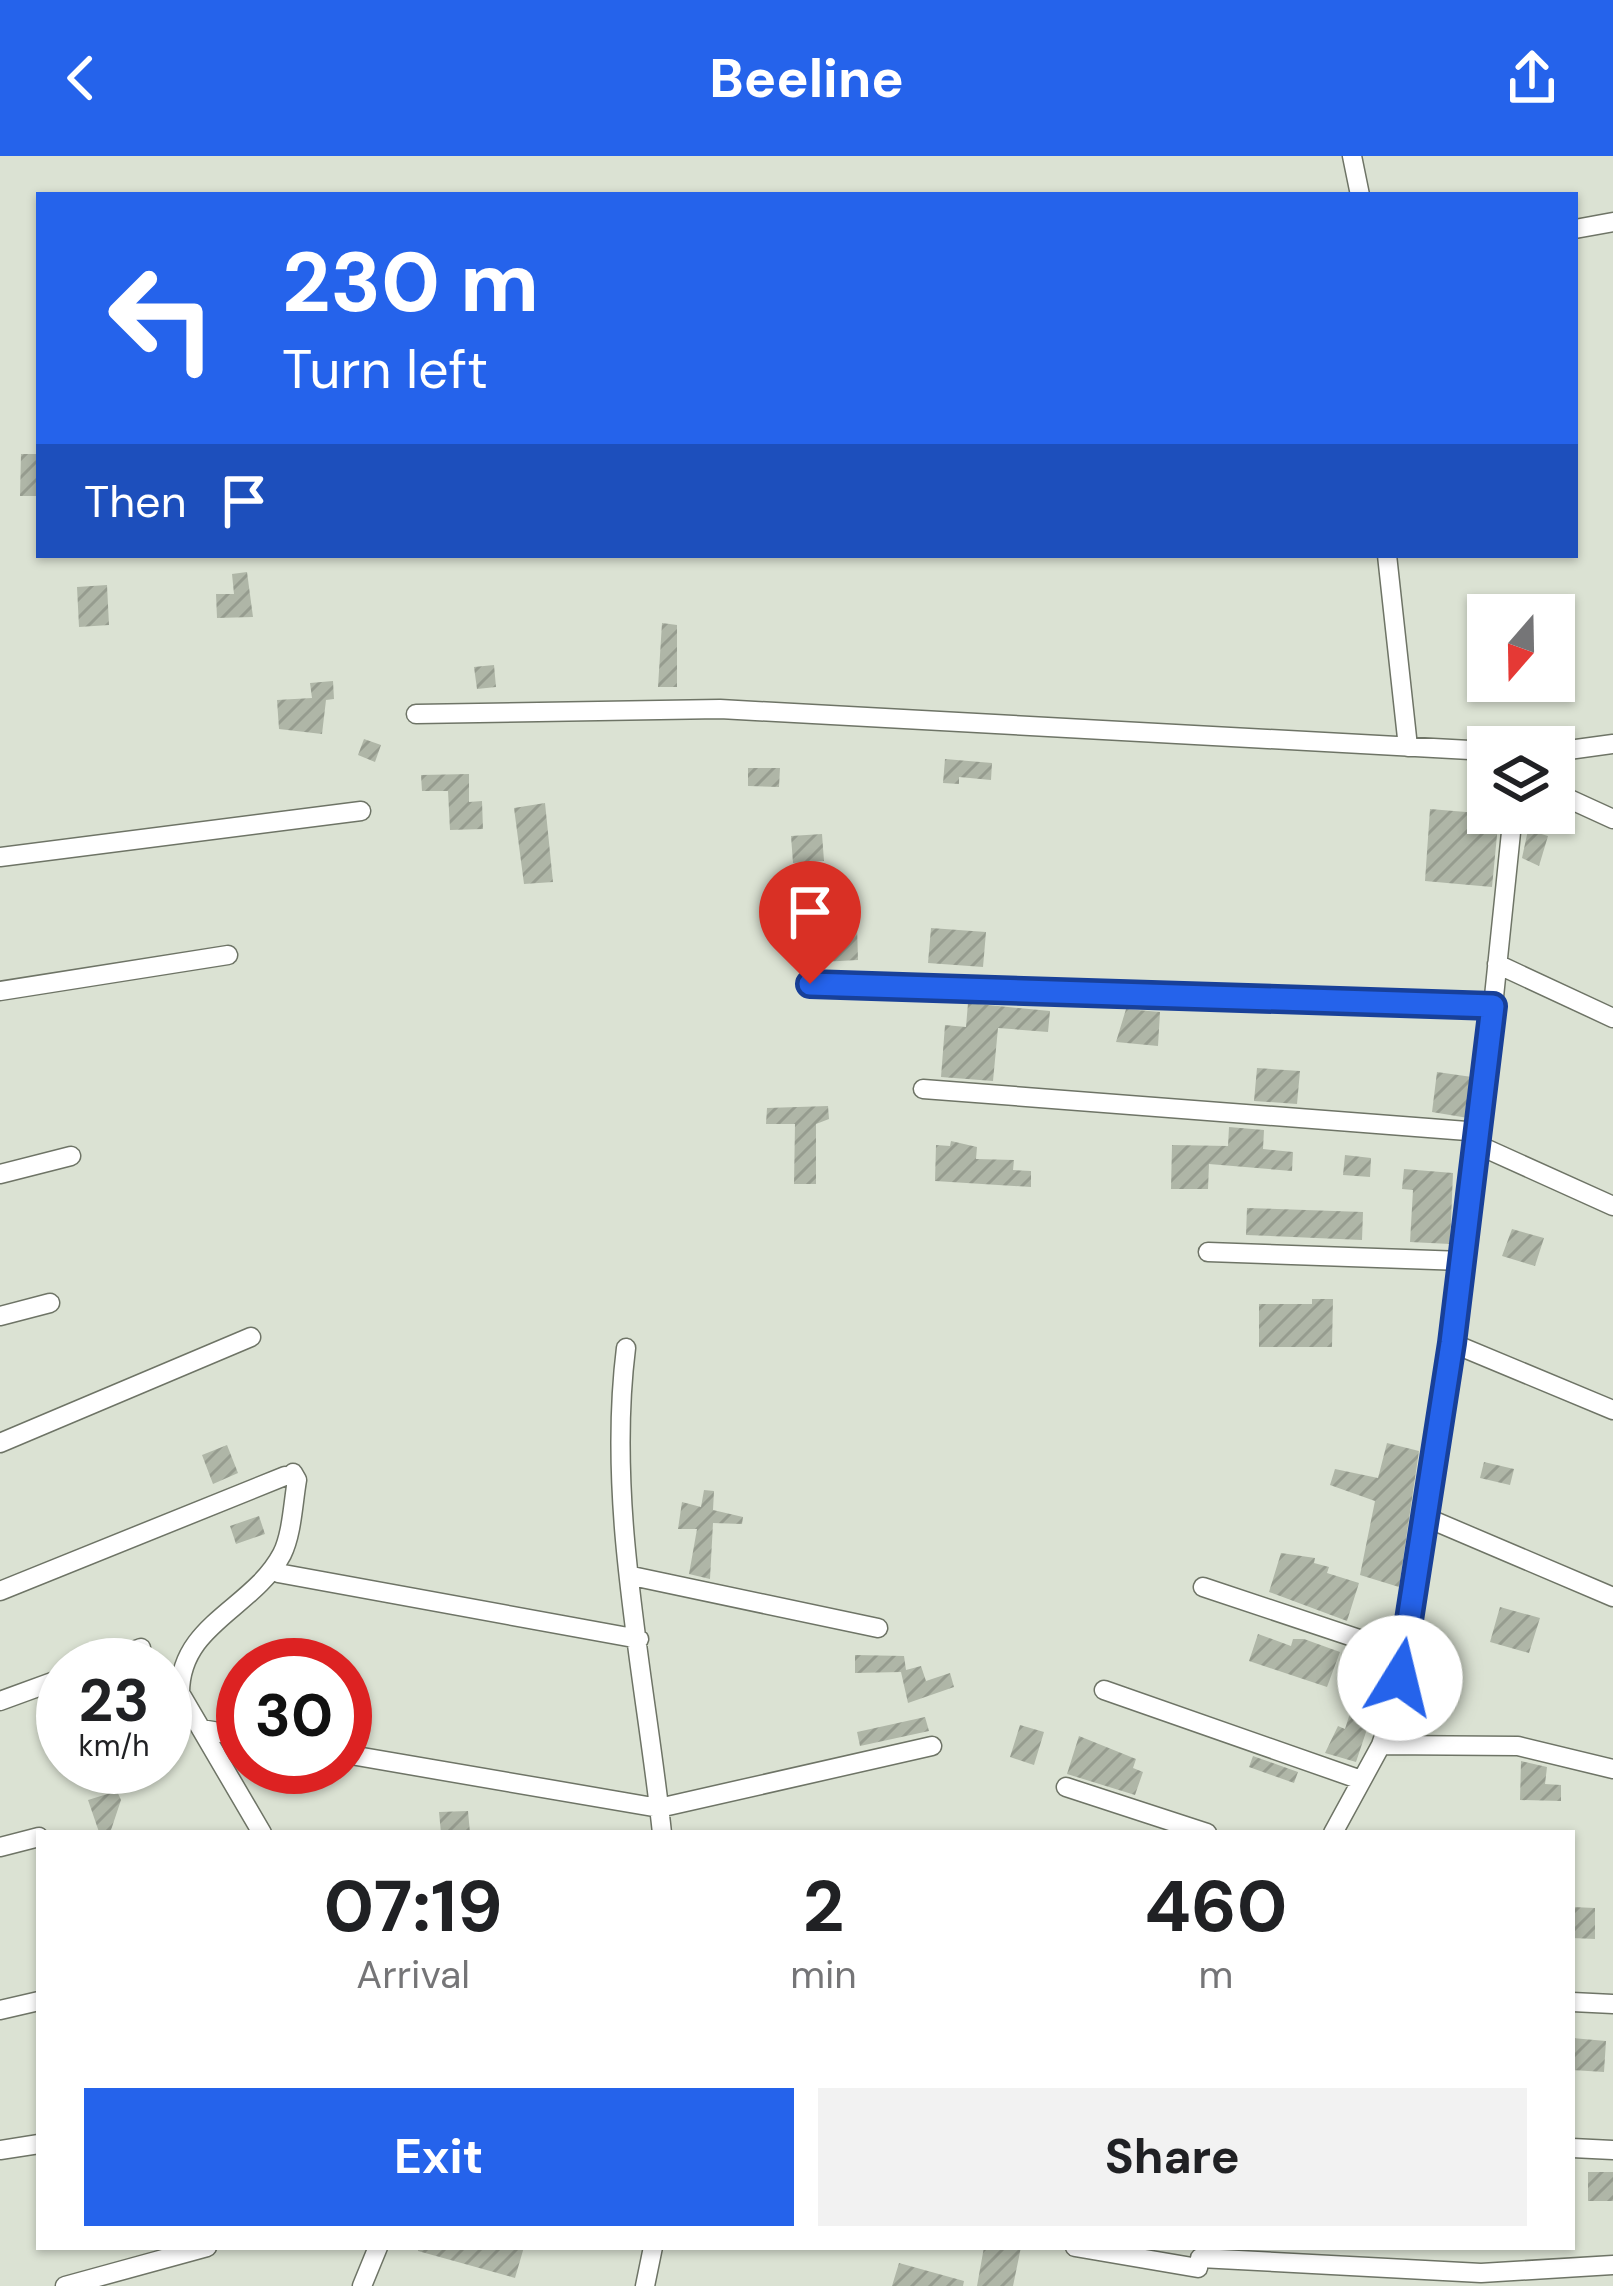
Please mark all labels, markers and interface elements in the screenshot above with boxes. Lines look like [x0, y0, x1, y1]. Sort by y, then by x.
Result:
text: Beeline [709, 43, 904, 114]
icon: back [48, 45, 114, 111]
icon: share [1499, 45, 1565, 111]
text: 230 m [282, 228, 539, 337]
icon: left [84, 240, 240, 396]
text: Turn left [282, 334, 488, 405]
icon: arrive [211, 468, 277, 534]
text: Then [84, 472, 187, 531]
north arrow [1467, 594, 1575, 702]
map controls [1467, 594, 1575, 834]
button: layers [1467, 726, 1575, 834]
pin [759, 861, 861, 984]
icon: arrive [777, 879, 843, 945]
position arrow [1337, 1615, 1463, 1741]
speed limit sign: 30 [216, 1638, 372, 1794]
text: 23 [79, 1661, 149, 1740]
text: km/h [79, 1726, 149, 1765]
text: 07:19 [324, 1860, 503, 1953]
text: 2 [803, 1860, 844, 1953]
text: 460 [1144, 1860, 1287, 1953]
text: Arrival [356, 1949, 470, 2000]
text: min [790, 1949, 857, 2000]
text: m [1198, 1949, 1233, 2000]
button: Exit [84, 2088, 794, 2226]
button: Share [818, 2088, 1527, 2226]

